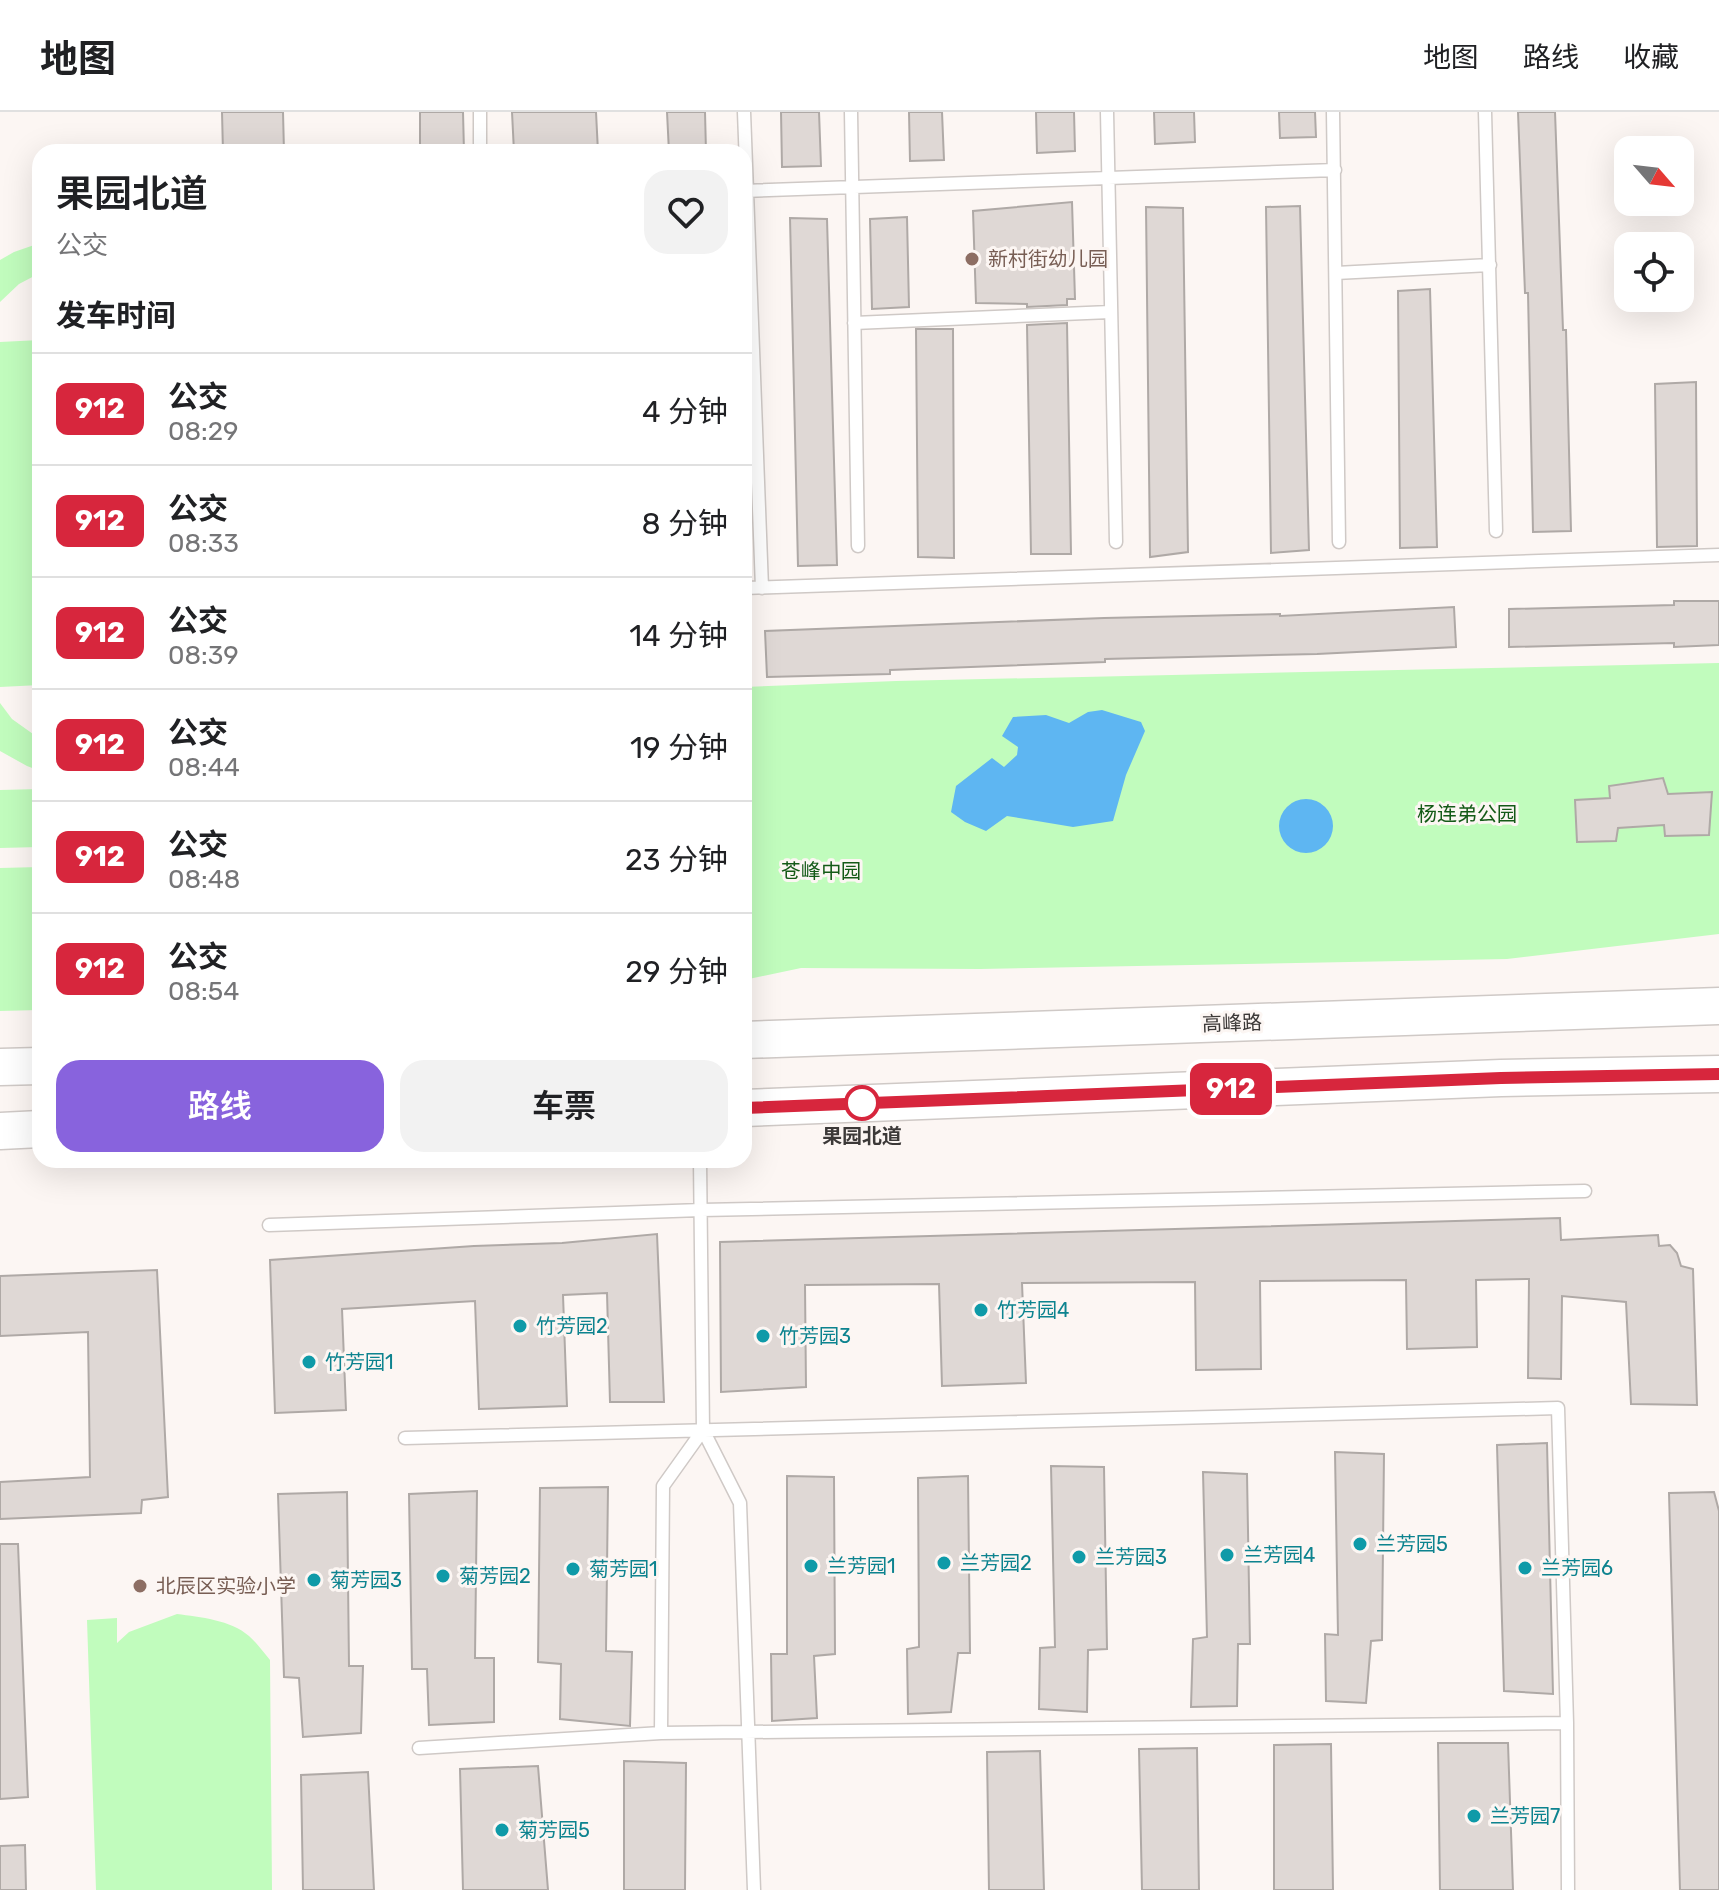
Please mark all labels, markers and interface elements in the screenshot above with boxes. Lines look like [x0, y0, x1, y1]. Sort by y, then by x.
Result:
text: 地图 [40, 36, 116, 82]
text: 地图 [1423, 41, 1479, 74]
text: 路线 [1523, 41, 1579, 74]
text: 收藏 [1623, 41, 1679, 74]
north arrow [1614, 136, 1694, 216]
map controls [1614, 136, 1694, 312]
button: heart [644, 170, 728, 254]
text: 果园北道 [56, 171, 208, 217]
text: 公交 [56, 230, 108, 261]
button: locate [1614, 232, 1694, 312]
place label: 新村街幼儿园 [988, 247, 1108, 271]
marker: 新村街幼儿园 [963, 250, 981, 268]
text: 发车时间 [56, 298, 176, 334]
text: 公交 [168, 379, 228, 415]
text: 912 [75, 392, 125, 425]
text: 4 分钟 [642, 394, 728, 430]
text: 08:29 [168, 416, 238, 447]
text: 公交 [168, 491, 228, 527]
text: 912 [75, 504, 125, 537]
text: 8 分钟 [642, 506, 728, 542]
text: 08:33 [168, 528, 239, 559]
text: 公交 [168, 603, 228, 639]
text: 912 [75, 616, 125, 649]
text: 14 分钟 [629, 618, 728, 654]
text: 08:39 [168, 640, 239, 671]
text: 公交 [168, 715, 228, 751]
text: 912 [75, 728, 125, 761]
text: 19 分钟 [630, 730, 728, 766]
text: 08:44 [168, 752, 240, 783]
park label: 杨连弟公园 [1417, 802, 1517, 826]
text: 公交 [168, 827, 228, 863]
text: 912 [75, 840, 125, 873]
text: 23 分钟 [625, 842, 728, 878]
park label: 苍峰中园 [781, 859, 861, 883]
text: 08:48 [168, 864, 240, 895]
text: 公交 [168, 939, 228, 975]
text: 912 [75, 952, 125, 985]
text: 29 分钟 [625, 954, 728, 990]
text: 08:54 [168, 976, 239, 1007]
street label: 高峰路 [1202, 1010, 1262, 1036]
button: 路线 [56, 1060, 384, 1152]
button: 车票 [400, 1060, 728, 1152]
line badge: 912 [1185, 1063, 1277, 1115]
text: 912 [1206, 1072, 1256, 1105]
marker: 果园北道 [845, 1086, 879, 1120]
place label: 果园北道 [822, 1124, 902, 1148]
place label: 竹芳园4 [997, 1298, 1069, 1322]
marker: 竹芳园4 [972, 1301, 990, 1319]
place label: 竹芳园2 [536, 1314, 608, 1338]
marker: 竹芳园2 [511, 1317, 529, 1335]
place label: 竹芳园3 [779, 1324, 851, 1348]
marker: 竹芳园3 [754, 1327, 772, 1345]
place label: 竹芳园1 [325, 1350, 394, 1374]
marker: 竹芳园1 [300, 1353, 318, 1371]
place label: 兰芳园5 [1376, 1532, 1448, 1556]
marker: 兰芳园5 [1351, 1535, 1369, 1553]
place label: 兰芳园4 [1243, 1543, 1315, 1567]
place label: 兰芳园3 [1095, 1545, 1167, 1569]
marker: 兰芳园4 [1218, 1546, 1236, 1564]
marker: 兰芳园3 [1070, 1548, 1088, 1566]
place label: 兰芳园2 [960, 1551, 1032, 1575]
place label: 兰芳园1 [827, 1554, 896, 1578]
marker: 兰芳园2 [935, 1554, 953, 1572]
place label: 兰芳园6 [1541, 1556, 1613, 1580]
place label: 菊芳园1 [589, 1557, 658, 1581]
marker: 兰芳园1 [802, 1557, 820, 1575]
marker: 兰芳园6 [1516, 1559, 1534, 1577]
marker: 菊芳园1 [564, 1560, 582, 1578]
place label: 菊芳园2 [459, 1564, 531, 1588]
marker: 菊芳园2 [434, 1567, 452, 1585]
place label: 菊芳园3 [330, 1568, 402, 1592]
marker: 菊芳园3 [305, 1571, 323, 1589]
place label: 北辰区实验小学 [156, 1574, 296, 1598]
marker: 北辰区实验小学 [131, 1577, 149, 1595]
place label: 兰芳园7 [1490, 1804, 1560, 1828]
marker: 兰芳园7 [1465, 1807, 1483, 1825]
place label: 菊芳园5 [518, 1818, 590, 1842]
marker: 菊芳园5 [493, 1821, 511, 1839]

